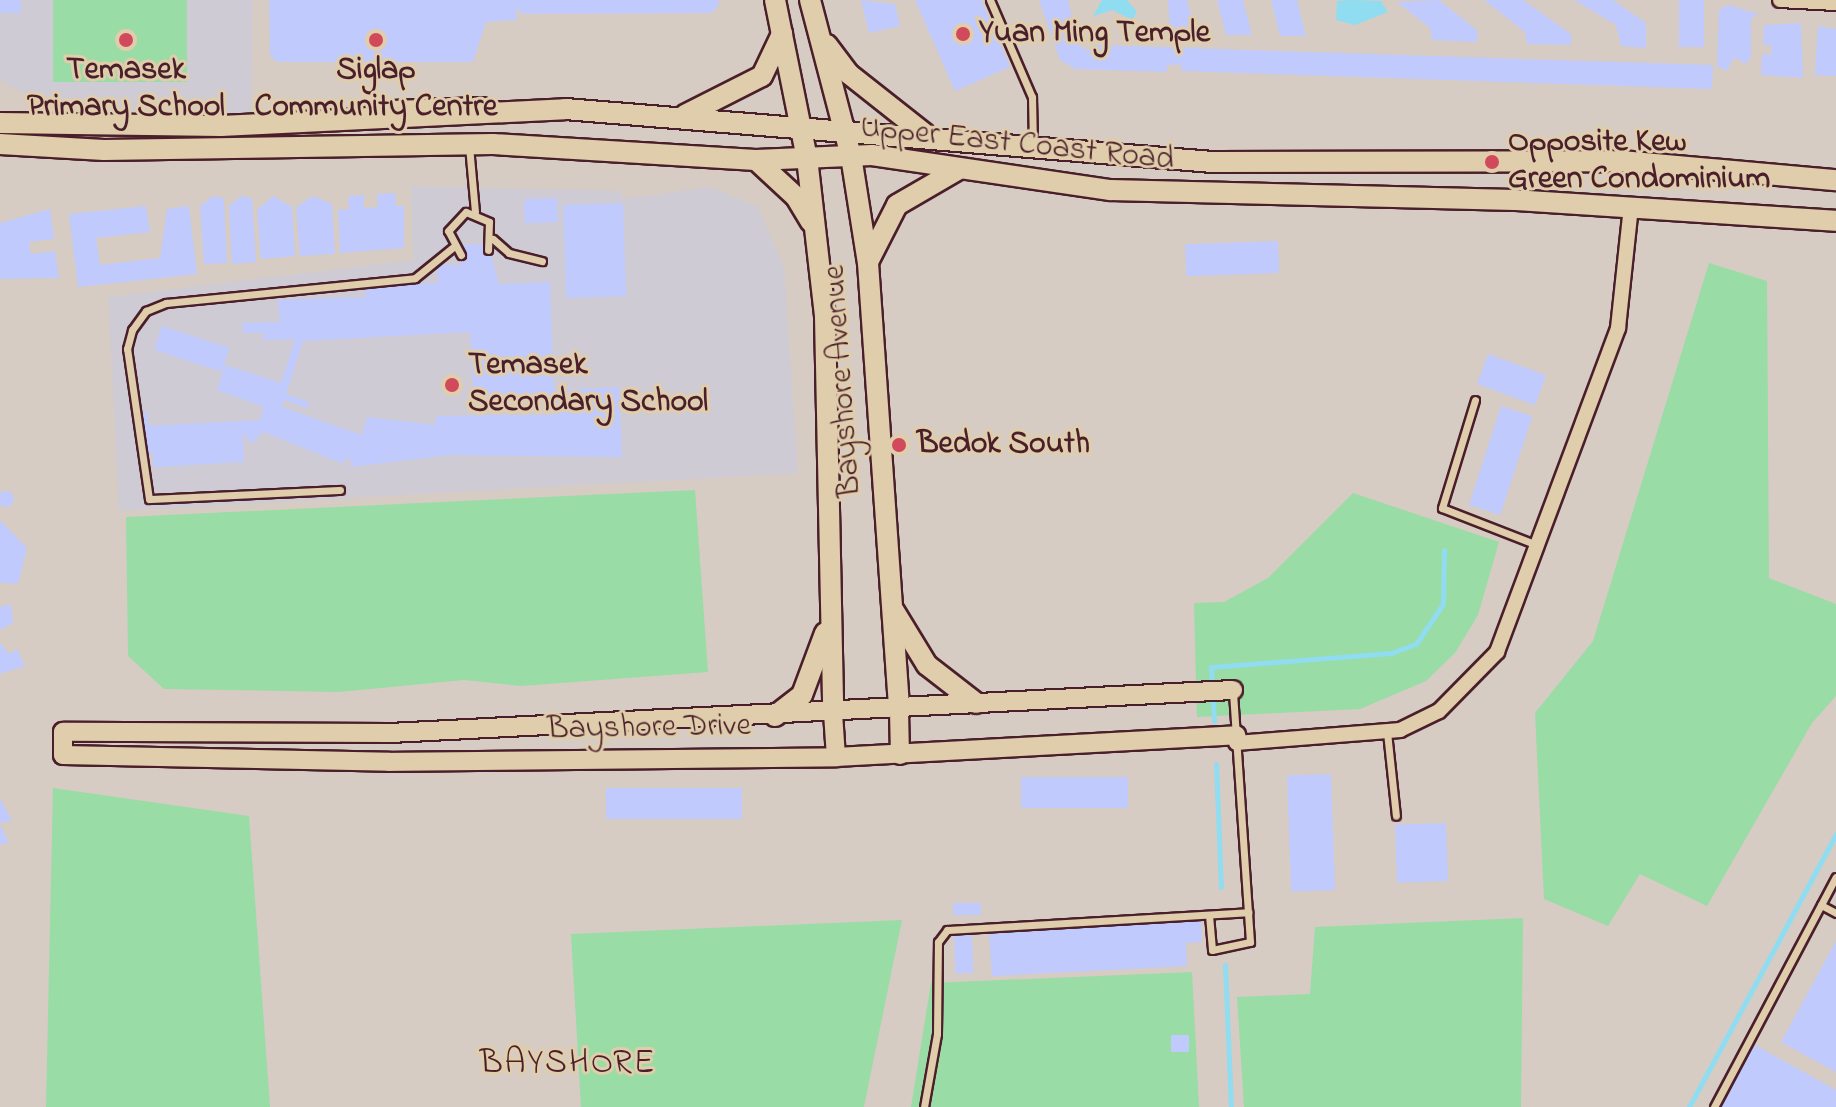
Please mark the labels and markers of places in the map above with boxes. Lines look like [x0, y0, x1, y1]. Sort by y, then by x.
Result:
place label: Yuan Ming Temple [979, 15, 1210, 53]
marker: Yuan Ming Temple [954, 25, 972, 43]
marker: Temasek Primary School [117, 31, 135, 49]
marker: Siglap Community Centre [367, 31, 385, 49]
place label: Temasek Primary School [27, 53, 225, 128]
place label: Siglap Community Centre [255, 53, 497, 128]
place label: Opposite Kew Green Condominium [1508, 125, 1770, 200]
marker: Opposite Kew Green Condominium [1483, 153, 1501, 171]
place label: Temasek Secondary School [468, 348, 708, 423]
marker: Temasek Secondary School [443, 376, 461, 394]
place label: Bedok South [917, 426, 1090, 464]
marker: Bedok South [888, 434, 910, 456]

